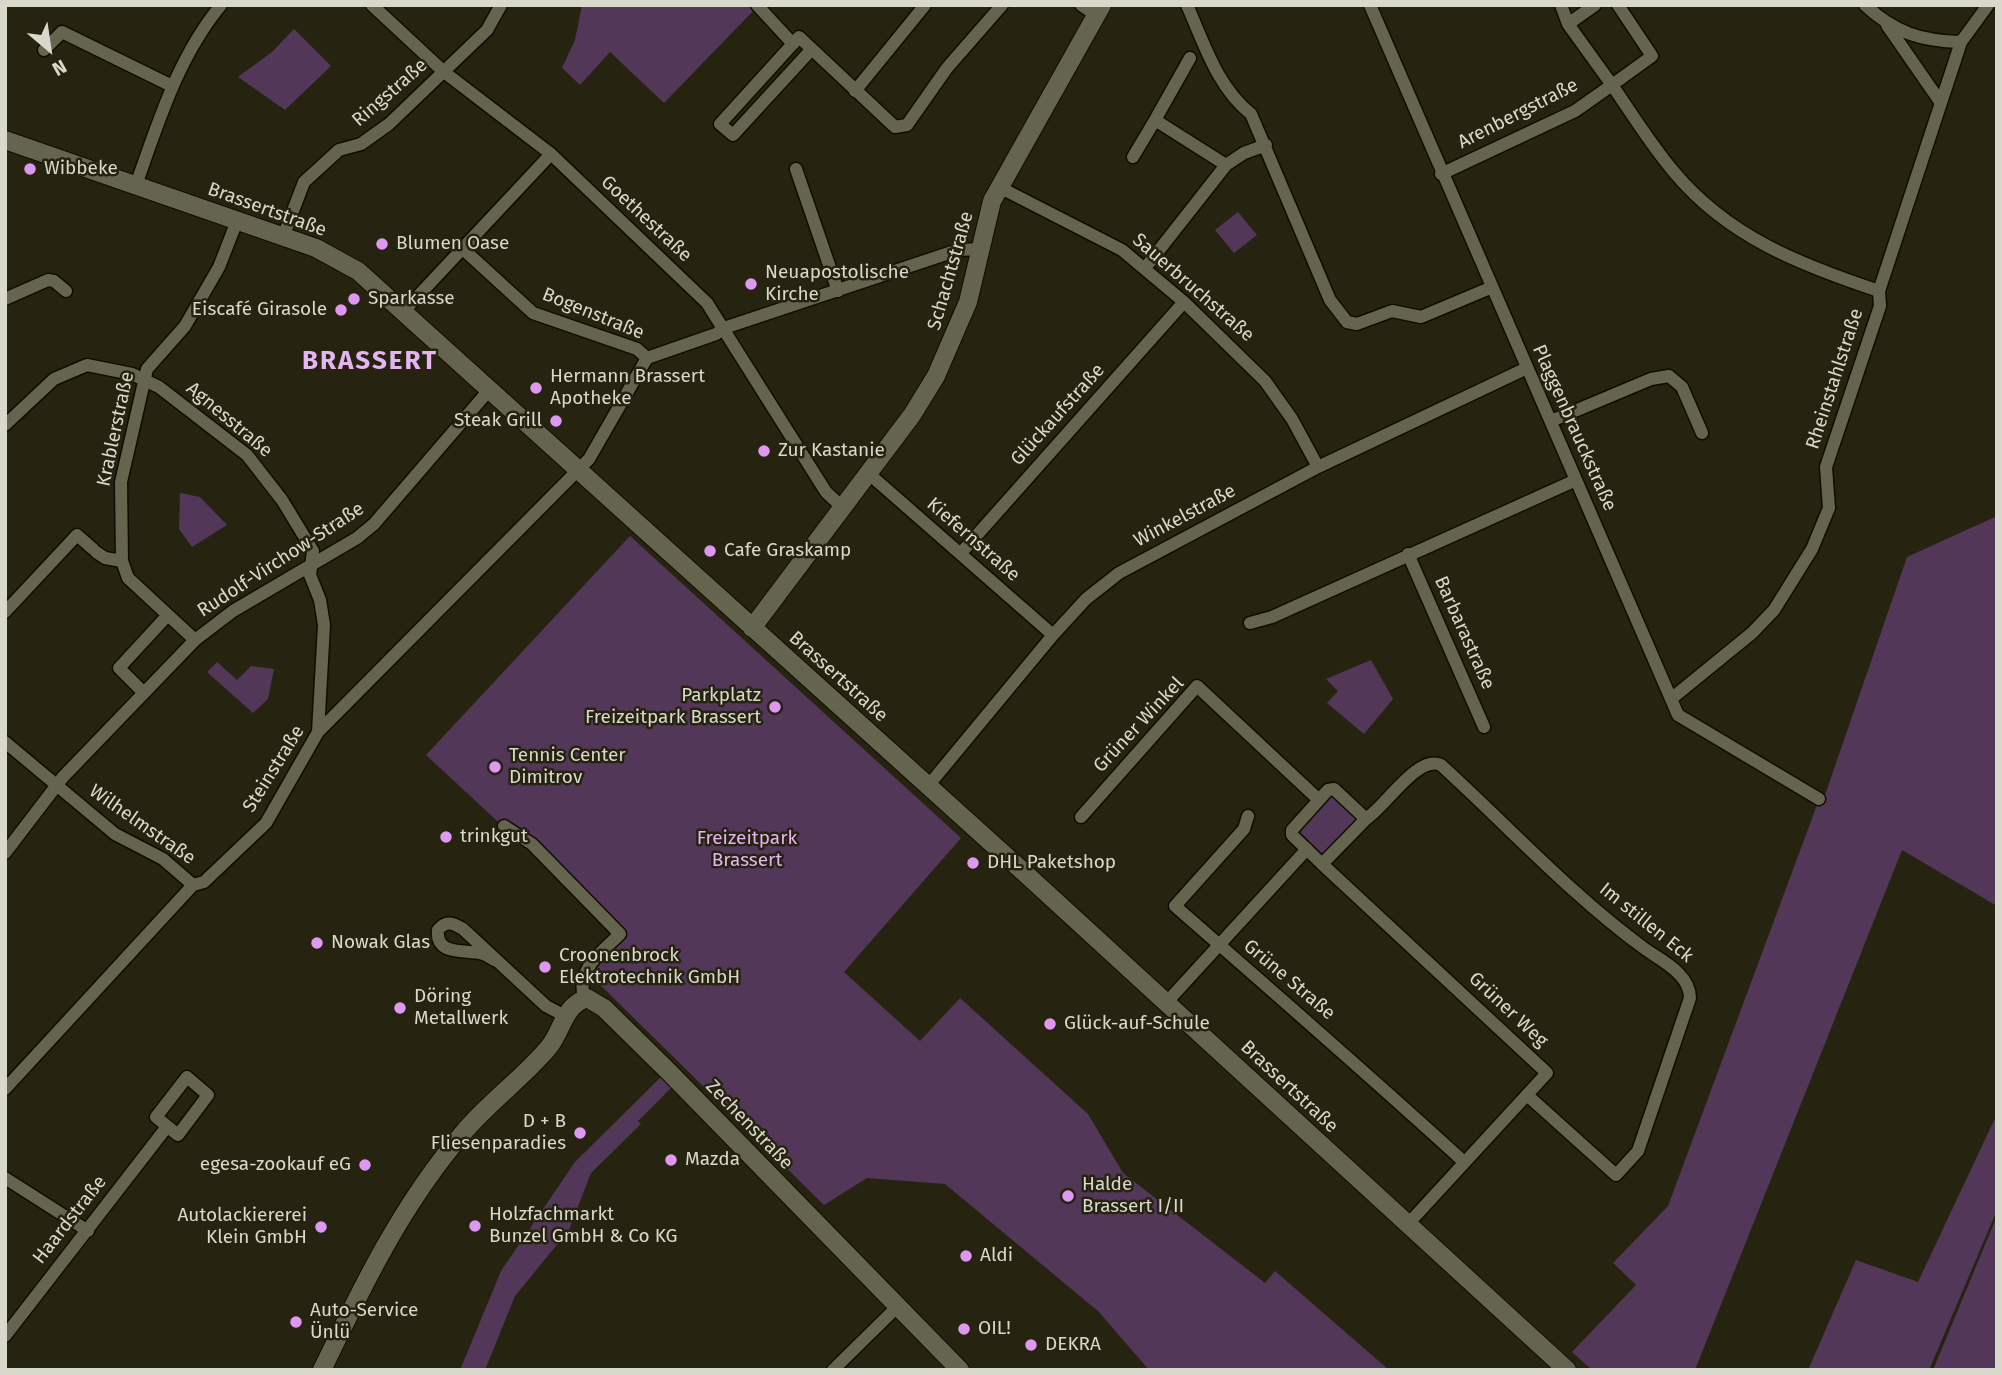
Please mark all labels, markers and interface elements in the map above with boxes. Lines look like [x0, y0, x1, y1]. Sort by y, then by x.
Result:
north arrow [14, 14, 84, 84]
street label: Ringstraße [348, 54, 432, 132]
text: N [48, 55, 71, 81]
street label: Arenbergstraße [1454, 74, 1582, 154]
place label: Wibbeke [44, 158, 118, 180]
marker: Wibbeke [22, 161, 38, 177]
street label: Goethestraße [596, 171, 696, 267]
street label: Brassertstraße [204, 178, 330, 242]
street label: Schachtstraße [923, 209, 979, 333]
street label: Sauerbruchstraße [1128, 229, 1258, 347]
place label: Blumen Oase [396, 233, 509, 255]
marker: Blumen Oase [374, 236, 390, 252]
place label: Neuapostolische Kirche [765, 262, 909, 306]
marker: Neuapostolische Kirche [743, 276, 759, 292]
street label: Bogenstraße [539, 283, 647, 345]
place label: Sparkasse [368, 288, 455, 310]
marker: Sparkasse [346, 291, 362, 307]
place label: Eiscafé Girasole [192, 299, 327, 321]
marker: Eiscafé Girasole [333, 302, 349, 318]
street label: Rheinstahlstraße [1802, 306, 1868, 452]
street label: Plaggenbrauckstraße [1527, 341, 1621, 515]
district label: BRASSERT [303, 346, 437, 378]
street label: Glückaufstraße [1006, 359, 1110, 471]
place label: Hermann Brassert Apotheke [550, 366, 705, 410]
street label: Krablerstraße [93, 370, 139, 488]
street label: Agnesstraße [181, 377, 277, 463]
marker: Hermann Brassert Apotheke [528, 380, 544, 396]
place label: Steak Grill [454, 410, 542, 432]
marker: Steak Grill [548, 413, 564, 429]
place label: Zur Kastanie [778, 440, 885, 462]
marker: Zur Kastanie [756, 443, 772, 459]
street label: Winkelstraße [1130, 480, 1240, 552]
street label: Kiefernstraße [922, 493, 1024, 587]
street label: Rudolf-Virchow-Straße [193, 498, 369, 622]
place label: Cafe Graskamp [724, 540, 851, 562]
marker: Cafe Graskamp [702, 543, 718, 559]
street label: Barbarastraße [1429, 573, 1499, 693]
street label: Brassertstraße [784, 627, 892, 727]
street label: Grüner Winkel [1089, 673, 1189, 777]
place label: Parkplatz Freizeitpark Brassert [585, 685, 761, 729]
marker: Parkplatz Freizeitpark Brassert [767, 699, 783, 715]
street label: Steinstraße [238, 721, 310, 817]
place label: Tennis Center Dimitrov [509, 745, 626, 789]
marker: Tennis Center Dimitrov [487, 759, 503, 775]
street label: Wilhelmstraße [85, 780, 199, 870]
place label: trinkgut [460, 826, 528, 848]
park label: Freizeitpark Brassert [697, 828, 797, 872]
marker: trinkgut [438, 829, 454, 845]
place label: DHL Paketshop [987, 852, 1116, 874]
marker: DHL Paketshop [965, 855, 981, 871]
street label: Im stillen Eck [1594, 878, 1698, 968]
place label: Nowak Glas [331, 932, 430, 954]
marker: Nowak Glas [309, 935, 325, 951]
street label: Grüne Straße [1238, 935, 1340, 1025]
place label: Croonenbrock Elektrotechnik GmbH [559, 945, 740, 989]
marker: Croonenbrock Elektrotechnik GmbH [537, 959, 553, 975]
street label: Grüner Weg [1464, 968, 1552, 1052]
place label: Döring Metallwerk [414, 986, 508, 1030]
marker: Döring Metallwerk [392, 1000, 408, 1016]
place label: Glück-auf-Schule [1064, 1013, 1210, 1035]
marker: Glück-auf-Schule [1042, 1016, 1058, 1032]
street label: Brassertstraße [1236, 1036, 1342, 1138]
street label: Zechenstraße [701, 1075, 797, 1175]
place label: D + B Fliesenparadies [431, 1111, 566, 1155]
marker: D + B Fliesenparadies [572, 1125, 588, 1141]
place label: Mazda [685, 1149, 740, 1171]
marker: Mazda [663, 1152, 679, 1168]
place label: egesa-zookauf eG [200, 1154, 351, 1176]
marker: egesa-zookauf eG [357, 1157, 373, 1173]
street label: Haardstraße [28, 1171, 112, 1269]
place label: Halde Brassert I/II [1082, 1174, 1184, 1218]
marker: Halde Brassert I/II [1060, 1188, 1076, 1204]
place label: Holzfachmarkt Bunzel GmbH & Co KG [489, 1204, 678, 1248]
place label: Autolackiererei Klein GmbH [177, 1205, 307, 1249]
marker: Holzfachmarkt Bunzel GmbH & Co KG [467, 1218, 483, 1234]
marker: Autolackiererei Klein GmbH [313, 1219, 329, 1235]
place label: Aldi [980, 1245, 1013, 1267]
marker: Aldi [958, 1248, 974, 1264]
place label: Auto-Service Ünlü [310, 1300, 418, 1344]
marker: Auto-Service Ünlü [288, 1314, 304, 1330]
place label: OIL! [978, 1318, 1011, 1340]
marker: OIL! [956, 1321, 972, 1337]
place label: DEKRA [1045, 1334, 1101, 1356]
marker: DEKRA [1023, 1337, 1039, 1353]

